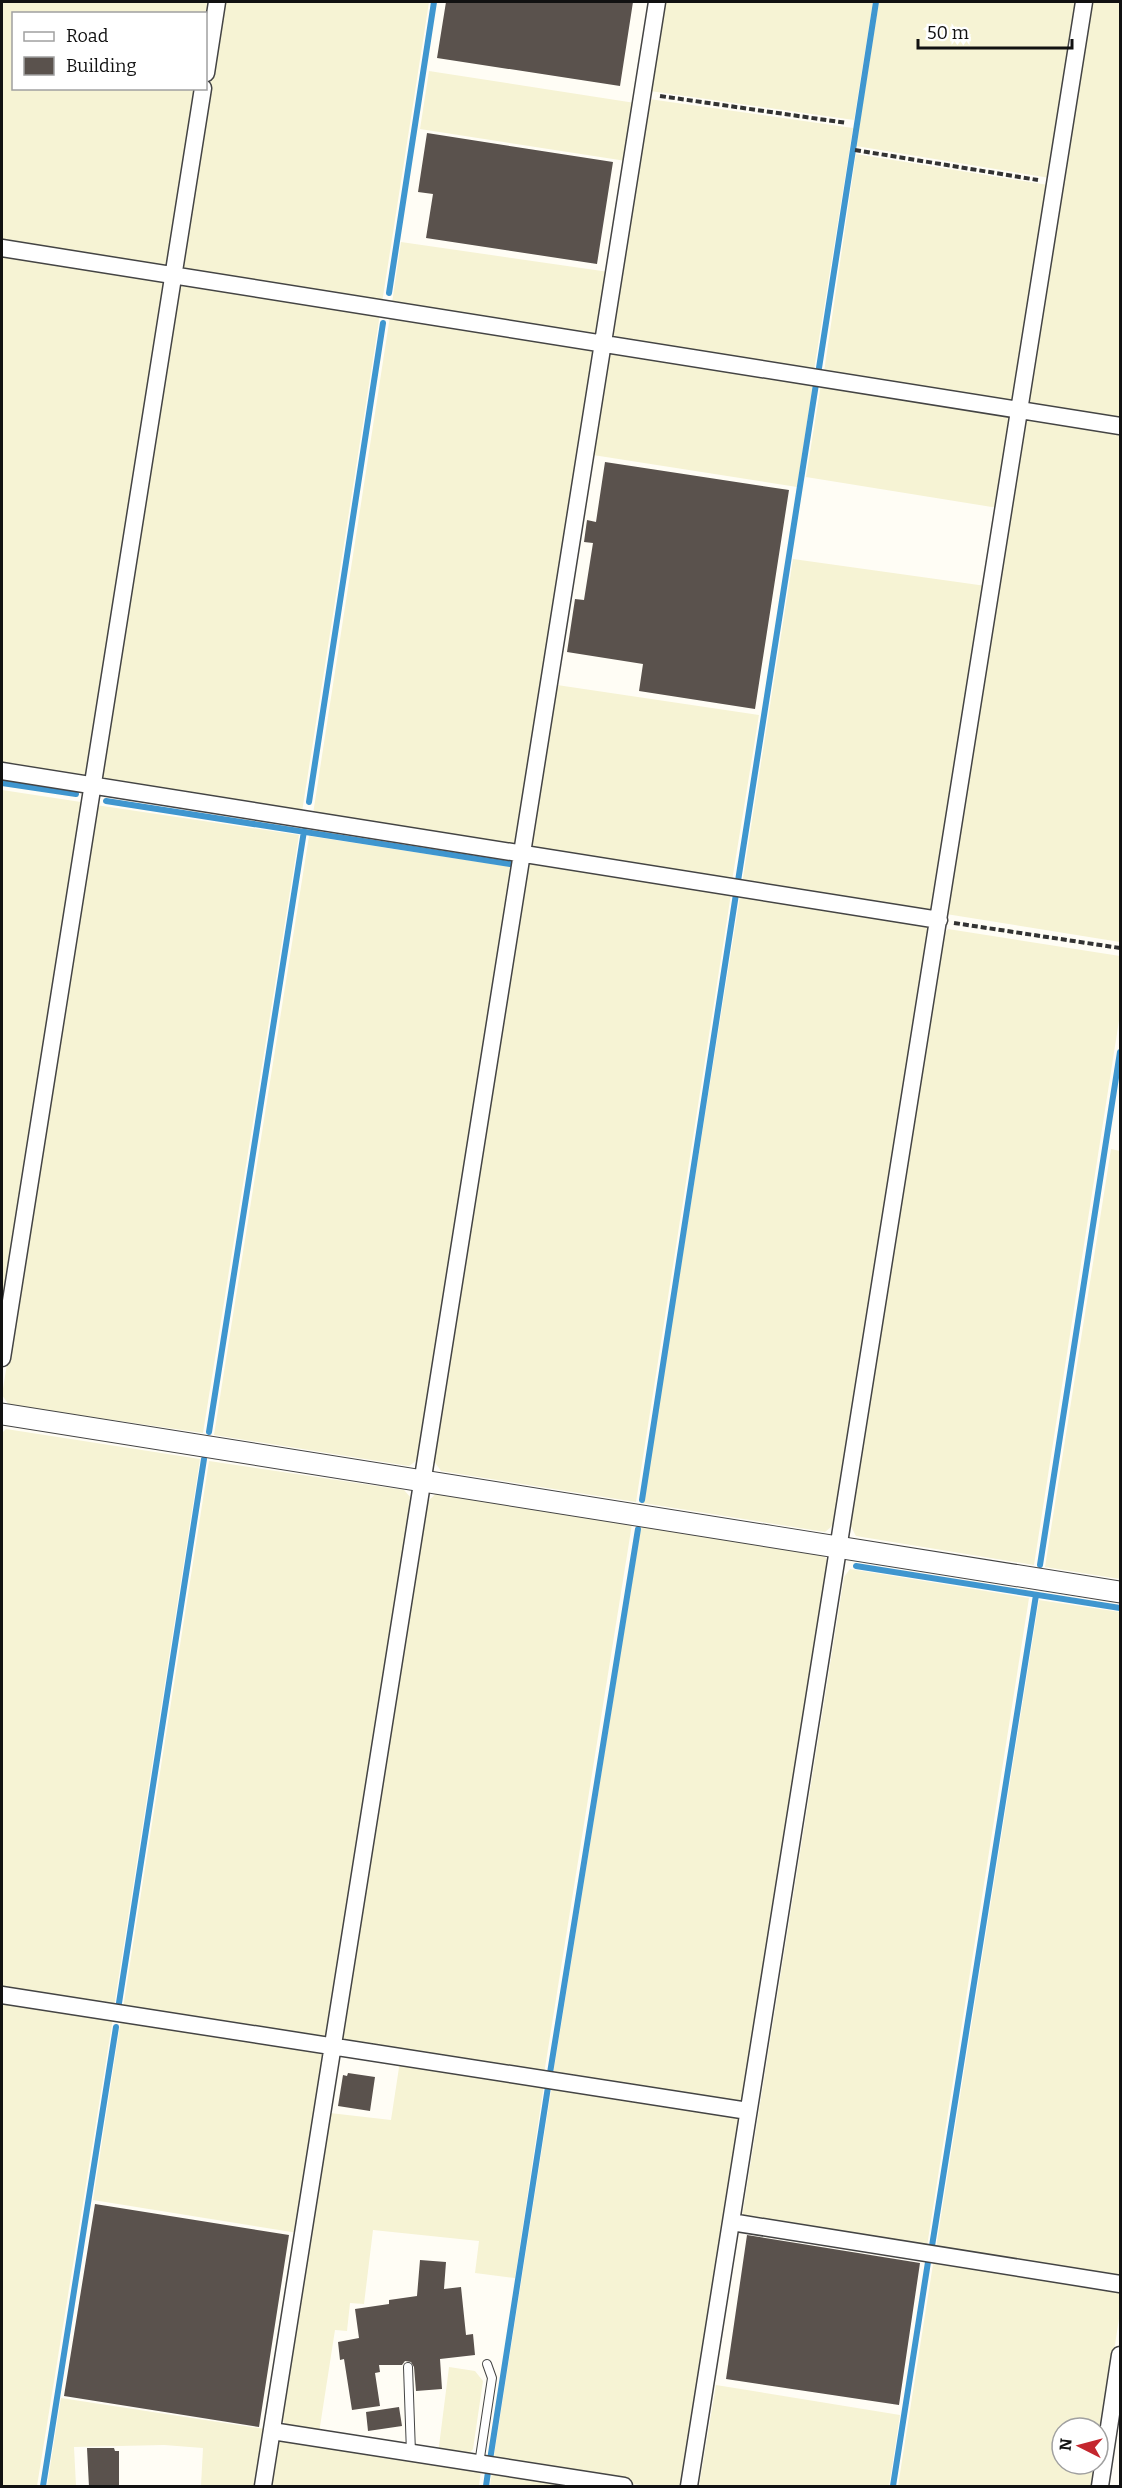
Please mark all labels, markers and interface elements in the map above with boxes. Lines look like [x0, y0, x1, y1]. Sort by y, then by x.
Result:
legend [12, 12, 207, 90]
scale bar [918, 12, 1072, 50]
text: 50 m [927, 22, 969, 44]
text: Road [66, 25, 109, 47]
text: Building [66, 55, 137, 77]
north arrow [1050, 2416, 1110, 2476]
text: N [1055, 2437, 1076, 2452]

